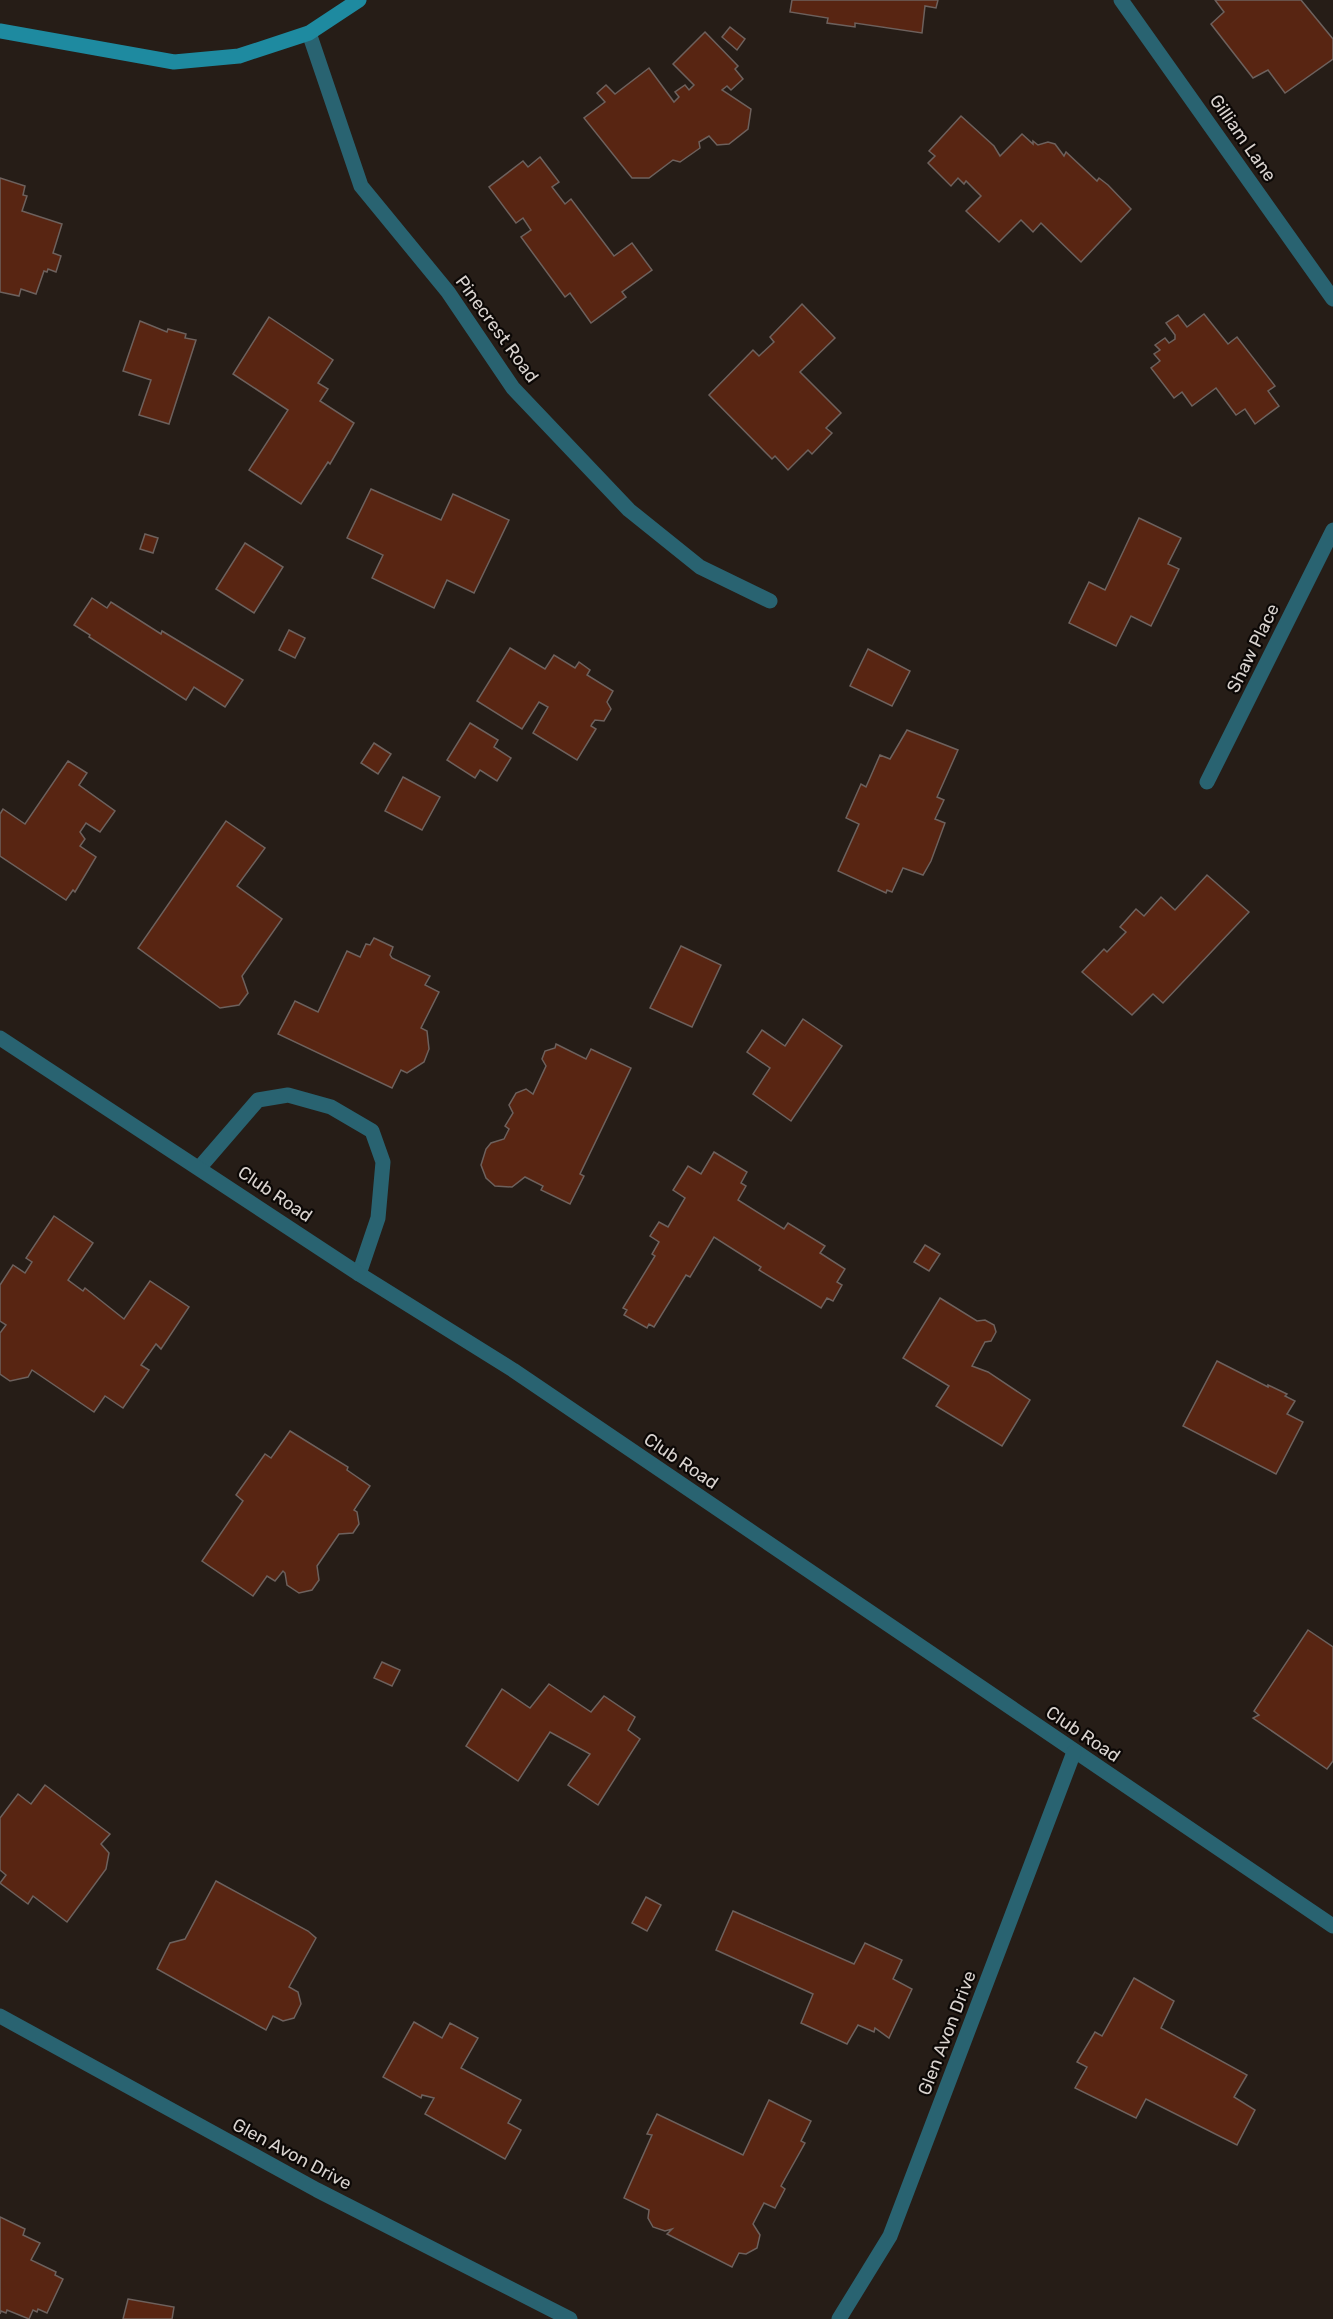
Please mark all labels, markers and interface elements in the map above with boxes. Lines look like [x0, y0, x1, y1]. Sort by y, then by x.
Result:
street label: Gilliam Lane [1205, 90, 1281, 186]
street label: Pinecrest Road [451, 271, 543, 387]
street label: Shaw Place [1222, 600, 1284, 696]
street label: Club Road [234, 1161, 316, 1227]
street label: Club Road [640, 1428, 722, 1494]
street label: Club Road [1042, 1701, 1124, 1767]
street label: Glen Avon Drive [913, 1968, 981, 2098]
street label: Glen Avon Drive [229, 2113, 355, 2195]

